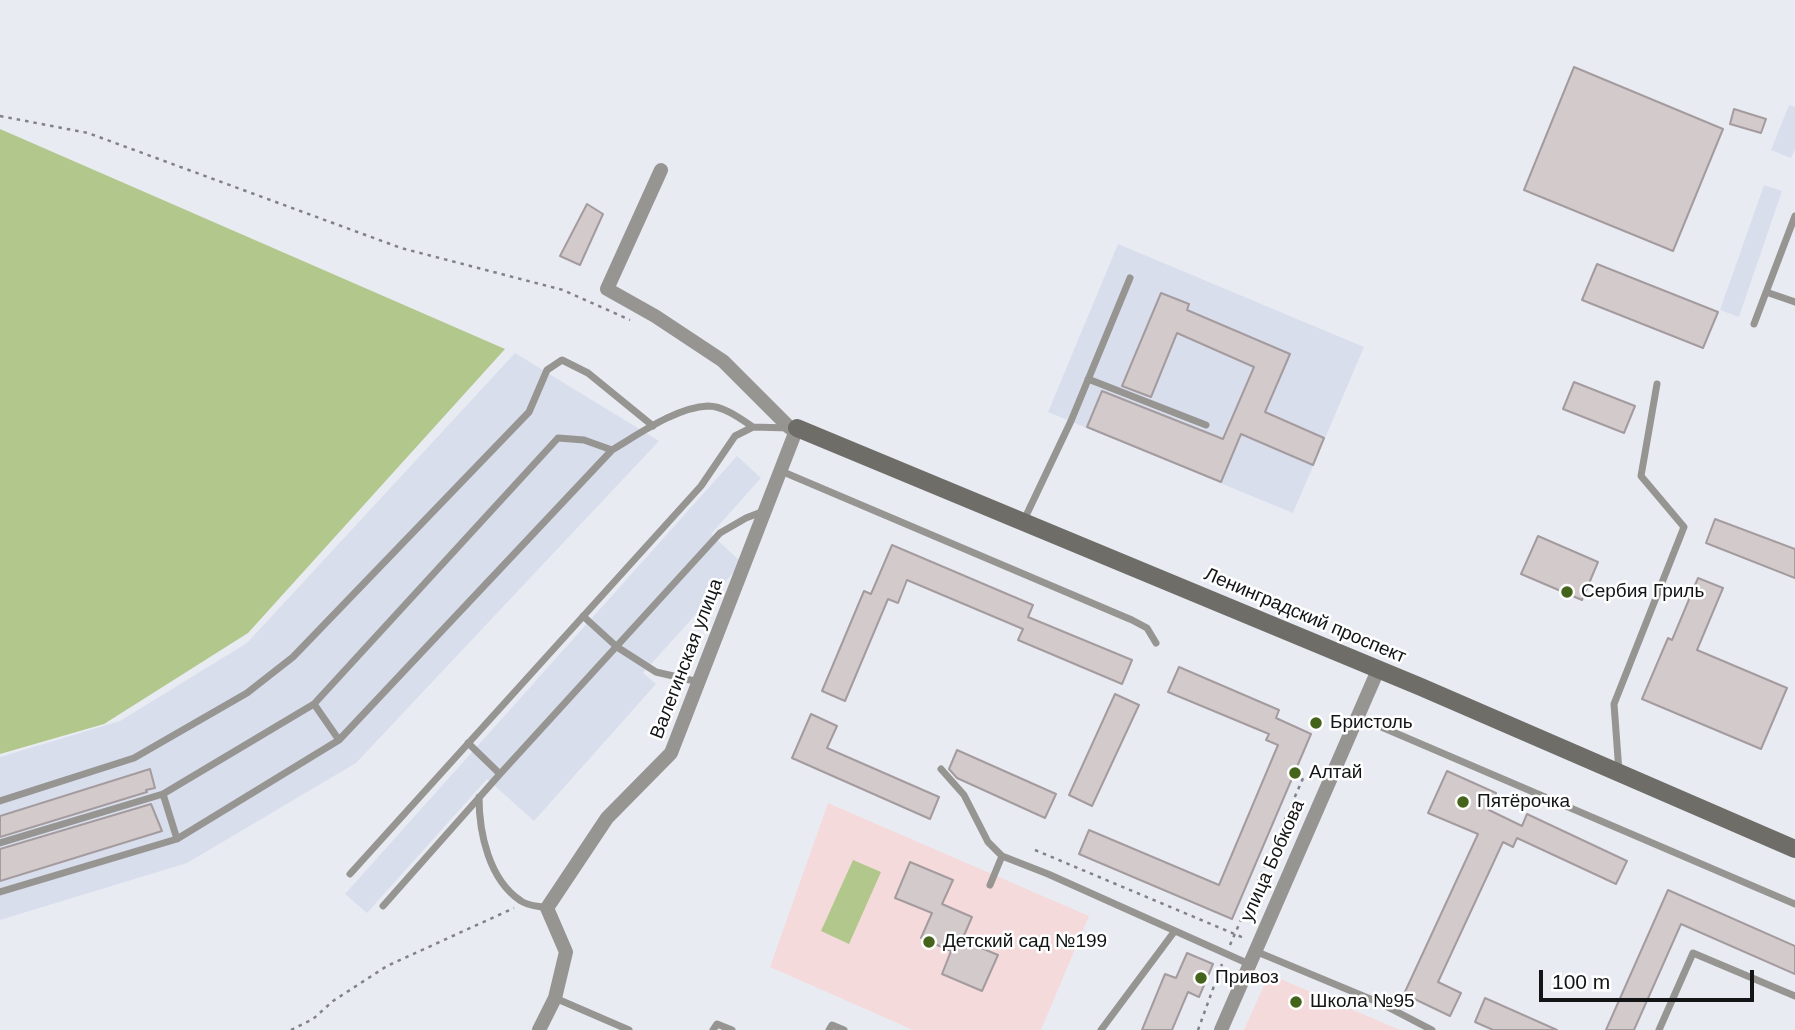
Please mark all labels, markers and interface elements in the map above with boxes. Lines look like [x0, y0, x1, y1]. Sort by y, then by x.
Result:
street label: Ленинградский проспект [1201, 563, 1409, 669]
street label: Валегинская улица [646, 576, 728, 742]
place label: Сербия Гриль [1581, 581, 1704, 603]
marker: Сербия Гриль [1559, 584, 1575, 600]
place label: Бристоль [1330, 712, 1413, 734]
marker: Бристоль [1308, 715, 1324, 731]
place label: Алтай [1309, 762, 1362, 784]
marker: Алтай [1287, 765, 1303, 781]
place label: Пятёрочка [1477, 791, 1570, 813]
marker: Пятёрочка [1455, 794, 1471, 810]
street label: улица Бобкова [1236, 797, 1310, 925]
place label: Детский сад №199 [943, 931, 1107, 953]
marker: Детский сад №199 [921, 934, 937, 950]
scale bar [1543, 956, 1758, 1000]
place label: Привоз [1215, 967, 1279, 989]
marker: Привоз [1193, 970, 1209, 986]
text: 100 m [1552, 970, 1610, 993]
place label: Школа №95 [1310, 991, 1415, 1013]
marker: Школа №95 [1288, 994, 1304, 1010]

